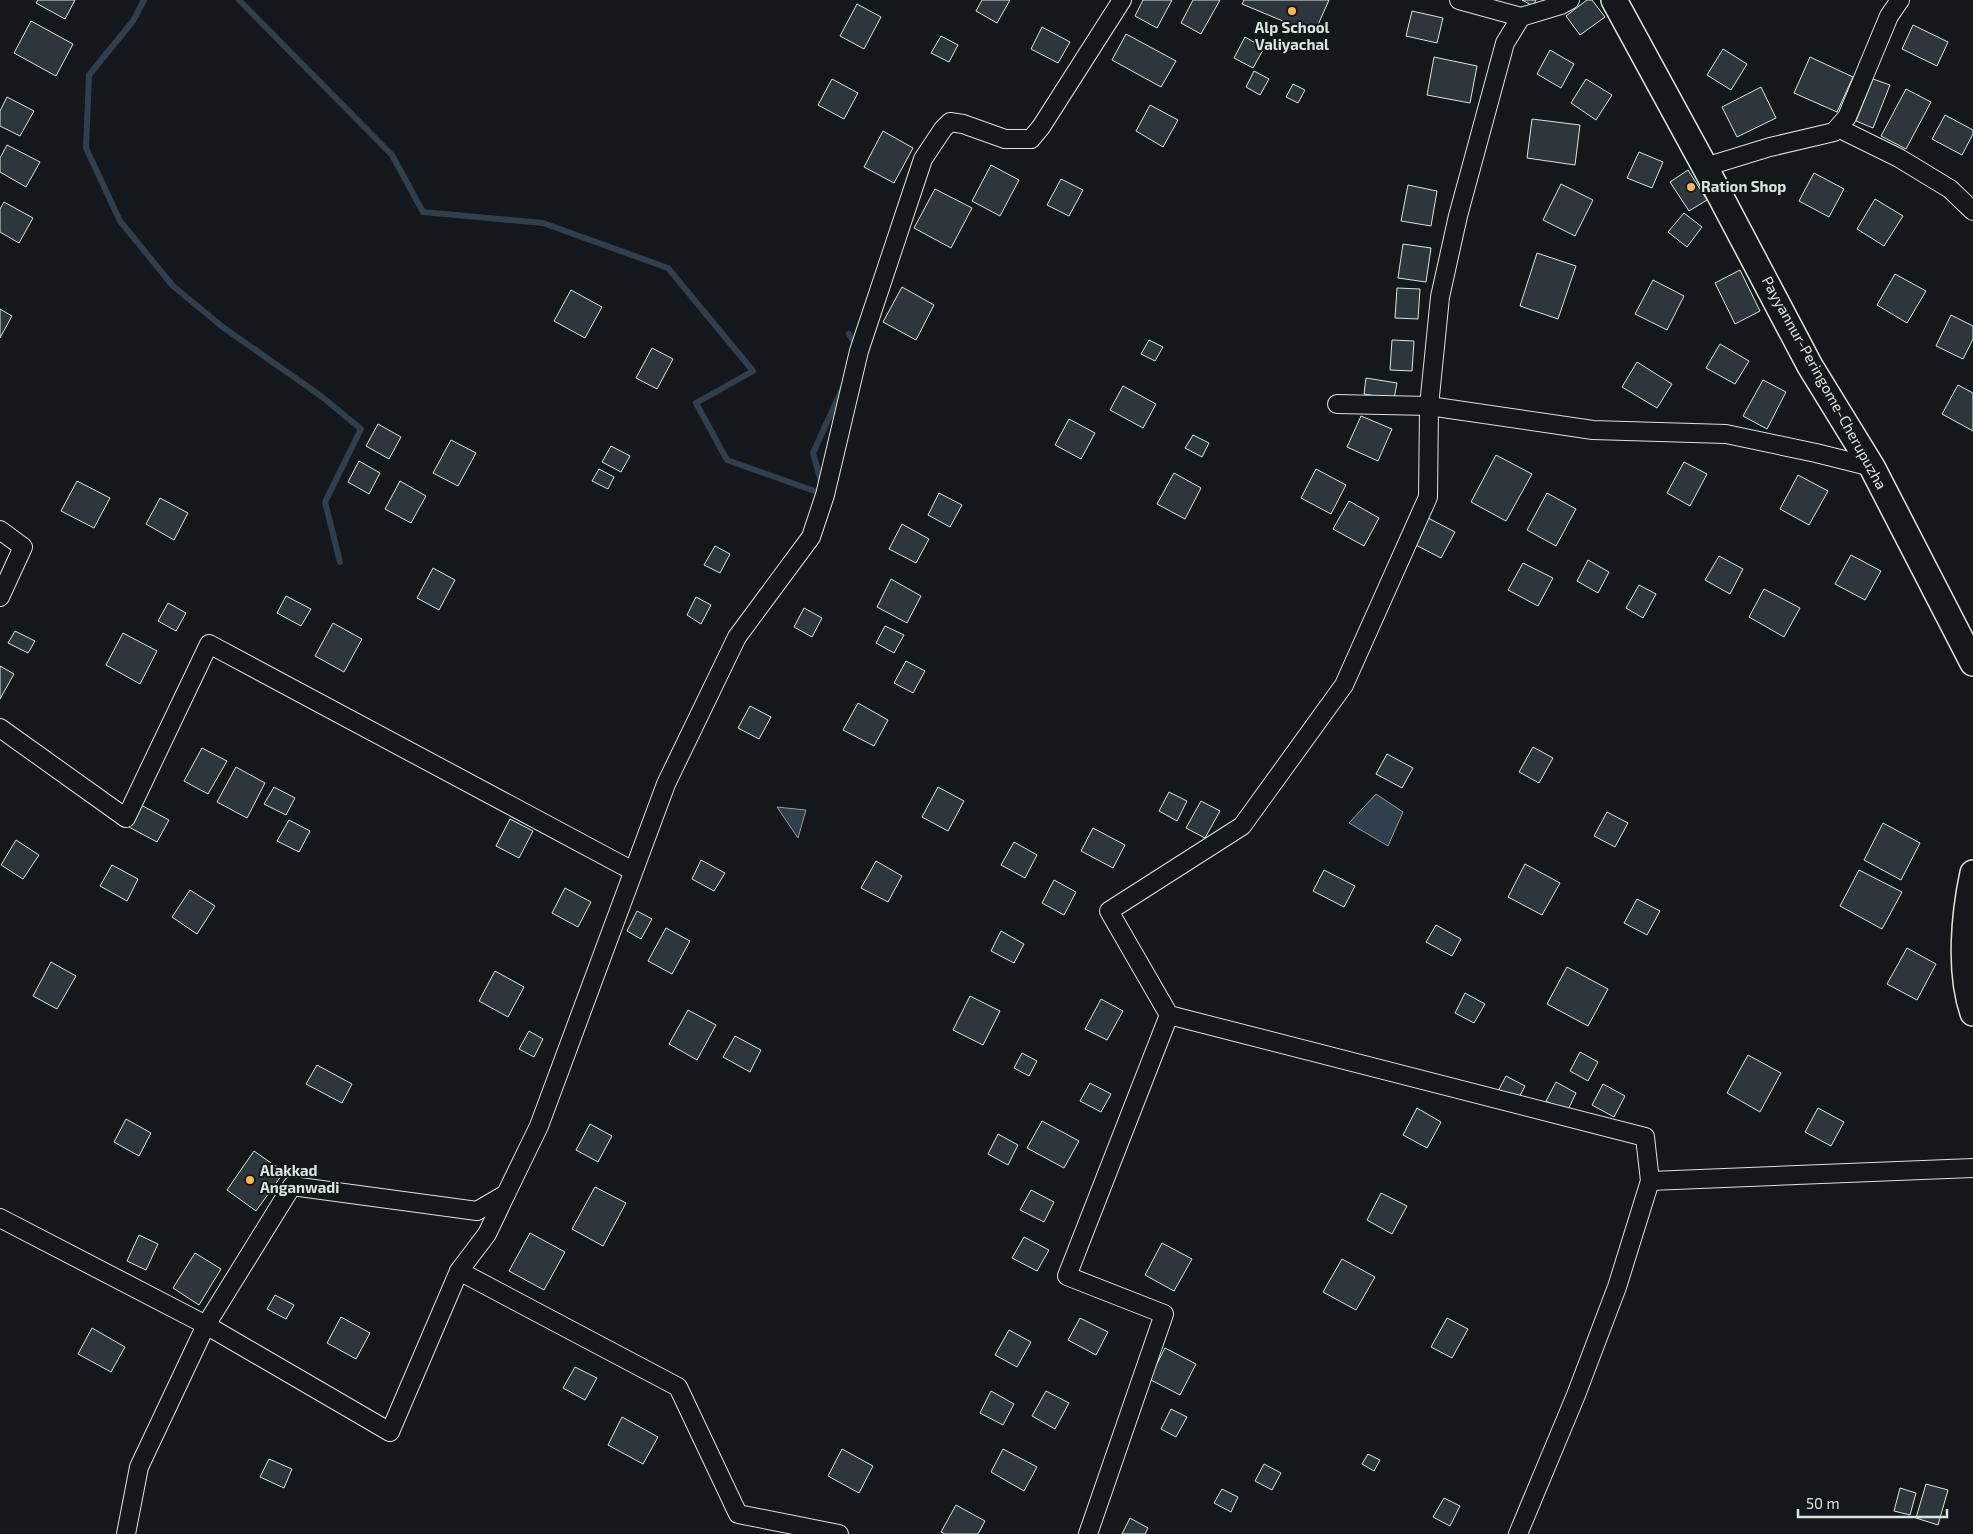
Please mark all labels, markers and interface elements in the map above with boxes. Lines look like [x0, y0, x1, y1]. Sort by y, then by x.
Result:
marker: Alp School Valiyachal [1286, 5, 1298, 17]
place label: Alp School Valiyachal [1254, 18, 1330, 54]
place label: Ration Shop [1701, 177, 1786, 195]
marker: Ration Shop [1685, 181, 1697, 193]
street label: Payyannur-Peringome-Cherupuzha [1759, 273, 1891, 492]
place label: Alakkad Anganwadi [260, 1161, 339, 1196]
marker: Alakkad Anganwadi [244, 1174, 256, 1186]
scale bar [1798, 1486, 1947, 1518]
text: 50 m [1806, 1494, 1840, 1512]

